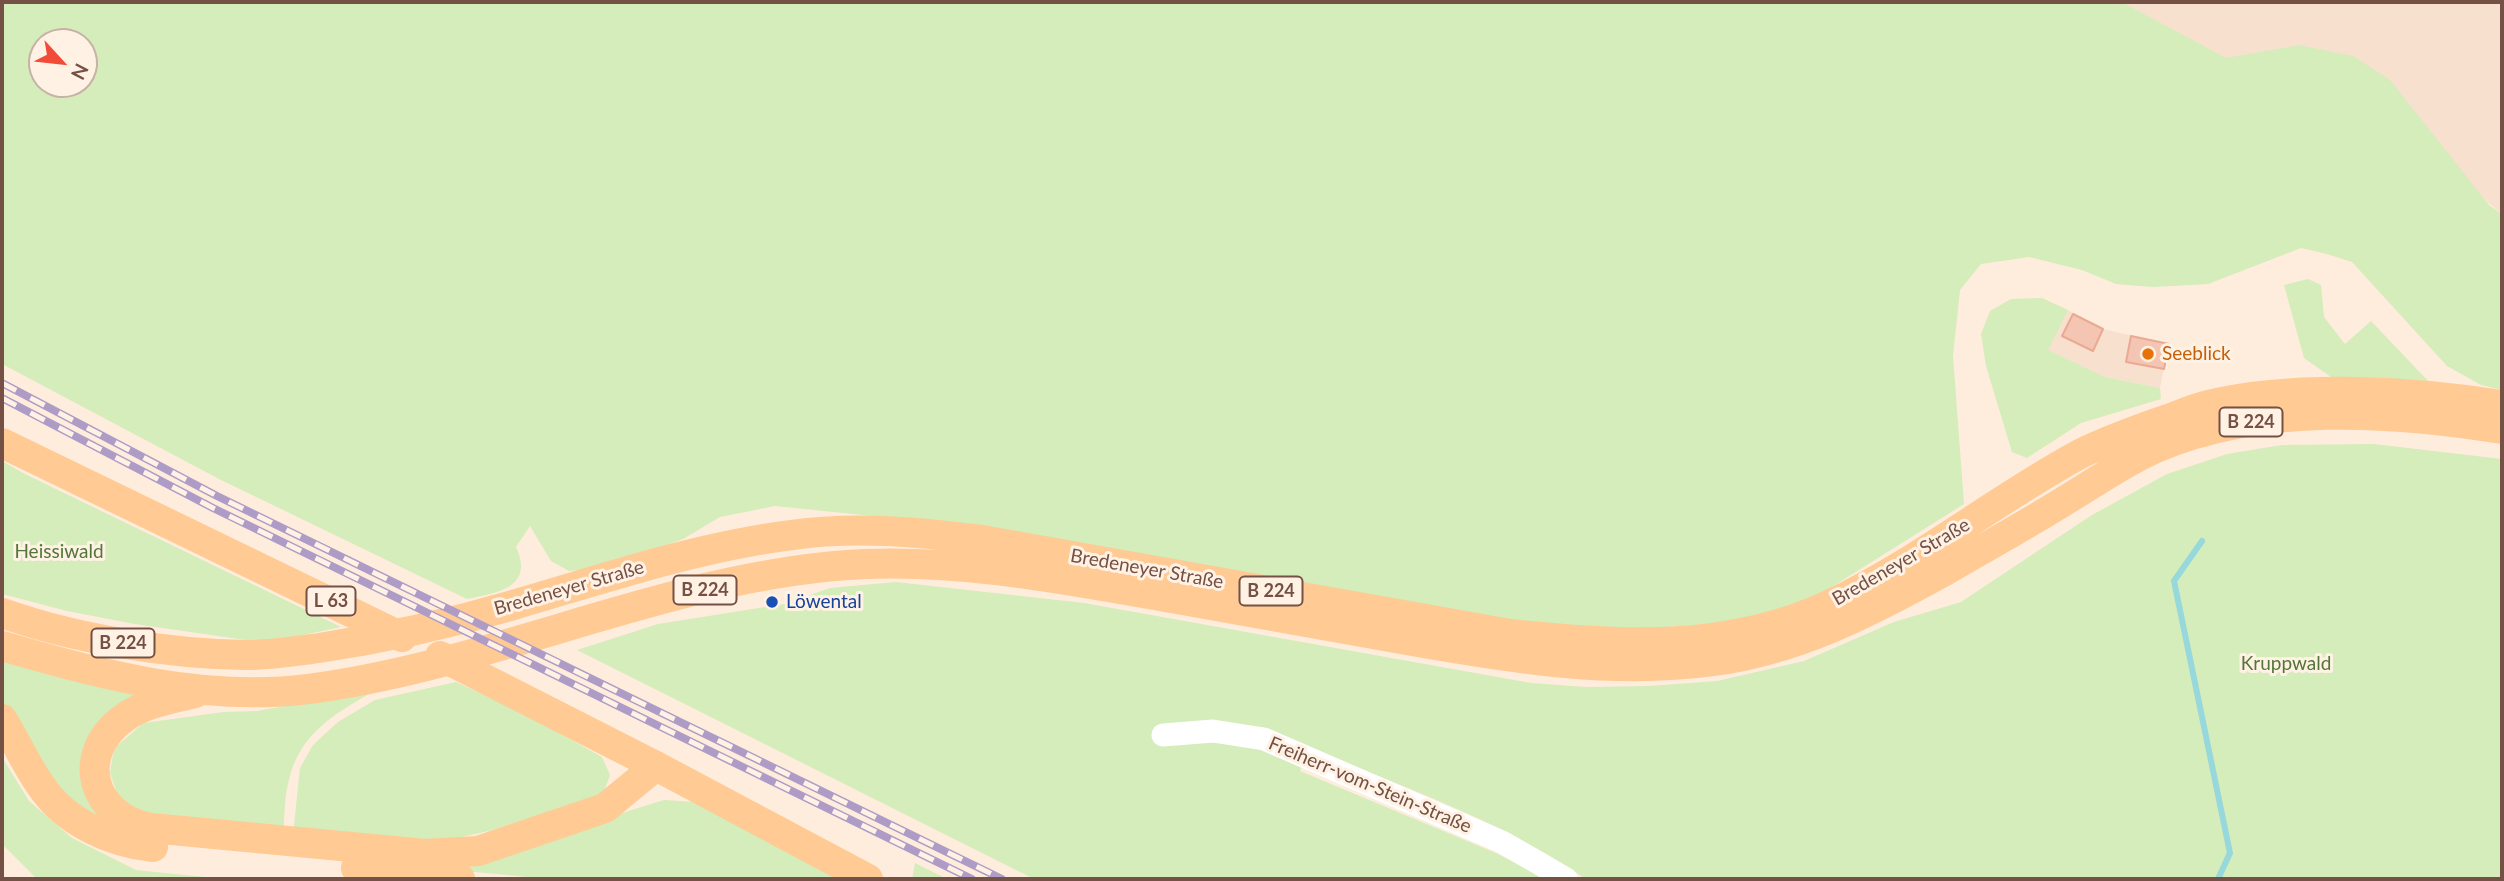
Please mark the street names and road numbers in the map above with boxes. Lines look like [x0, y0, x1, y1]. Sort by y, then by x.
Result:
road number: B 224 [2220, 408, 2282, 436]
street label: Bredeneyer Straße [1828, 513, 1974, 611]
street label: Bredeneyer Straße [1069, 544, 1225, 594]
street label: Bredeneyer Straße [491, 556, 647, 620]
road number: B 224 [674, 576, 736, 604]
road number: B 224 [1240, 576, 1302, 606]
road number: L 63 [306, 586, 356, 616]
road number: B 224 [92, 628, 154, 658]
street label: Freiherr-vom-Stein-Straße [1265, 732, 1475, 838]

